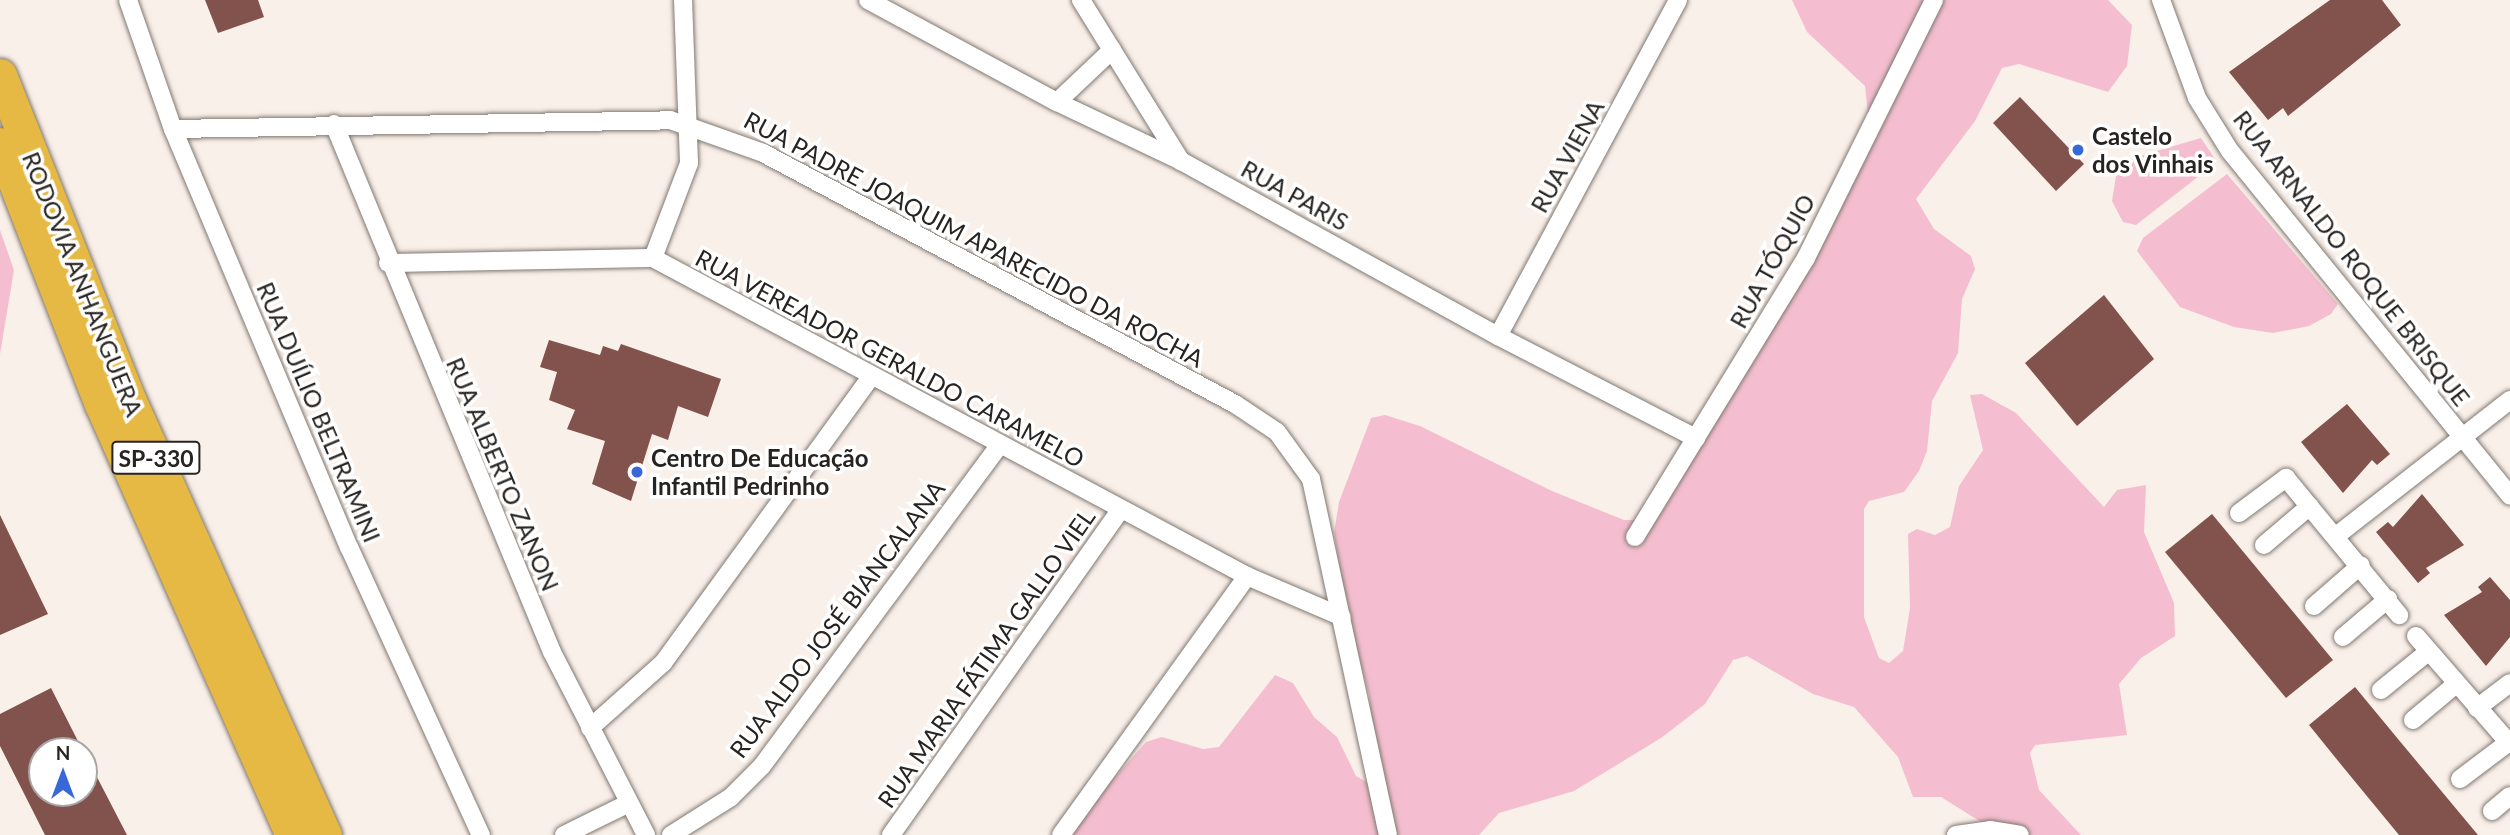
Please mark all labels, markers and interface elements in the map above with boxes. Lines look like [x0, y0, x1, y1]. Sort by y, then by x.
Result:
street label: RUA VIENA [1524, 94, 1610, 218]
street label: RUA PADRE JOAQUIM APARECIDO DA ROCHA [738, 104, 1210, 374]
street label: RUA ARNALDO ROQUE BRISQUE [2227, 104, 2477, 412]
place label: Castelo dos Vinhais [2092, 122, 2214, 178]
marker: Castelo dos Vinhais [2070, 142, 2086, 158]
street label: RODOVIA ANHANGUERA [16, 147, 150, 421]
street label: RUA PARIS [1236, 154, 1354, 236]
street label: RUA TÓQUIO [1723, 188, 1821, 334]
street label: RUA VEREADOR GERALDO CARAMELO [690, 243, 1090, 473]
street label: RUA DUÍLIO BELTRAMINI [251, 277, 387, 547]
street label: RUA ALBERTO ZANON [440, 352, 566, 596]
road number: SP-330 [110, 438, 202, 478]
place label: Centro De Educação Infantil Pedrinho [651, 444, 869, 500]
marker: Centro De Educação Infantil Pedrinho [629, 464, 645, 480]
street label: RUA ALDO JOSÉ BIANCALANA [723, 474, 951, 764]
street label: RUA MARIA FÁTIMA GALLO VIEL [871, 502, 1101, 814]
north arrow [28, 737, 98, 807]
text: N [56, 741, 70, 764]

